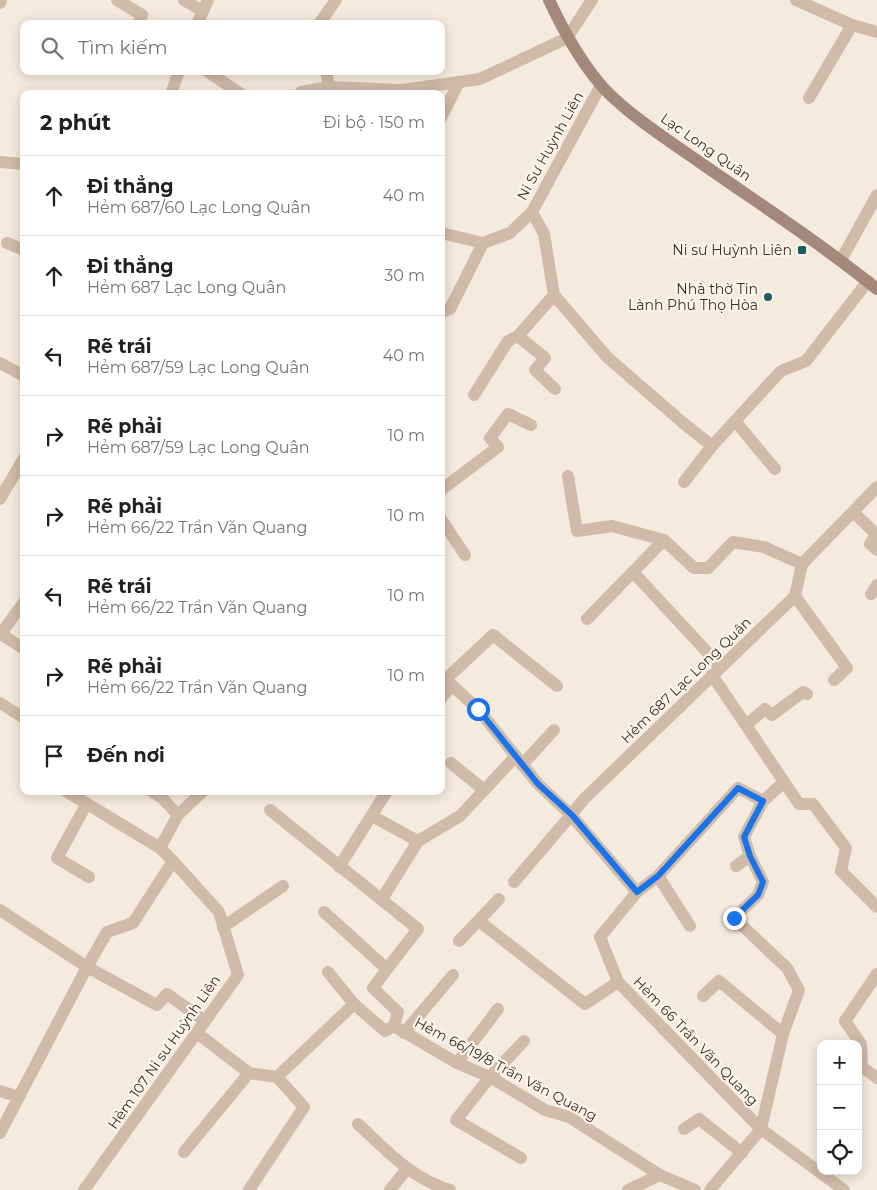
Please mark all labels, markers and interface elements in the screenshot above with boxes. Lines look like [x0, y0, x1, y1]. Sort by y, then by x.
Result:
search box [20, 20, 445, 75]
icon: search [38, 34, 66, 62]
text: Tìm kiếm [78, 36, 168, 59]
street label: Ni Sư Huỳnh Liên [513, 89, 587, 203]
street label: Lạc Long Quân [657, 109, 755, 185]
text: 2 phút [40, 110, 111, 135]
text: Đi bộ · 150 m [323, 113, 425, 132]
text: Đi thẳng [87, 175, 174, 198]
icon: ahead [40, 182, 68, 210]
text: 40 m [383, 186, 425, 205]
text: Hẻm 687/60 Lạc Long Quân [87, 198, 311, 217]
place label: Ni sư Huỳnh Liên [672, 241, 792, 259]
marker: Ni sư Huỳnh Liên [796, 244, 808, 256]
text: Đi thẳng [87, 255, 174, 278]
icon: ahead [40, 262, 68, 290]
text: 30 m [384, 266, 425, 285]
text: Hẻm 687 Lạc Long Quân [87, 278, 286, 297]
place label: Nhà thờ Tin Lành Phú Thọ Hòa [628, 280, 758, 314]
marker: Nhà thờ Tin Lành Phú Thọ Hòa [762, 291, 774, 303]
text: Rẽ trái [87, 335, 152, 358]
icon: left [40, 342, 68, 370]
text: 40 m [383, 346, 425, 365]
text: Hẻm 687/59 Lạc Long Quân [87, 358, 310, 377]
text: Rẽ phải [87, 415, 162, 438]
icon: right [40, 422, 68, 450]
text: 10 m [387, 426, 425, 445]
text: Hẻm 687/59 Lạc Long Quân [87, 438, 310, 457]
text: Rẽ phải [87, 495, 162, 518]
icon: right [40, 502, 68, 530]
text: 10 m [387, 506, 425, 525]
text: Hẻm 66/22 Trần Văn Quang [87, 518, 308, 537]
text: Rẽ trái [87, 575, 152, 598]
icon: left [40, 582, 68, 610]
text: 10 m [387, 586, 425, 605]
text: Hẻm 66/22 Trần Văn Quang [87, 598, 308, 617]
street label: Hẻm 687 Lạc Long Quân [617, 613, 755, 747]
text: Rẽ phải [87, 655, 162, 678]
icon: right [40, 662, 68, 690]
text: 10 m [387, 666, 425, 685]
text: Hẻm 66/22 Trần Văn Quang [87, 678, 308, 697]
route start [467, 698, 490, 721]
icon: arrive [40, 742, 68, 770]
text: Đến nơi [87, 744, 165, 767]
route end [723, 907, 746, 930]
street label: Hẻm 107 Ni sư Huỳnh Liên [104, 971, 224, 1133]
street label: Hẻm 66 Trần Văn Quang [630, 973, 762, 1109]
street label: Hẻm 66/19/8 Trần Văn Quang [412, 1013, 600, 1125]
map controls [817, 1040, 862, 1175]
button: + [817, 1040, 862, 1085]
button: − [817, 1085, 862, 1130]
button: locate [817, 1130, 862, 1175]

